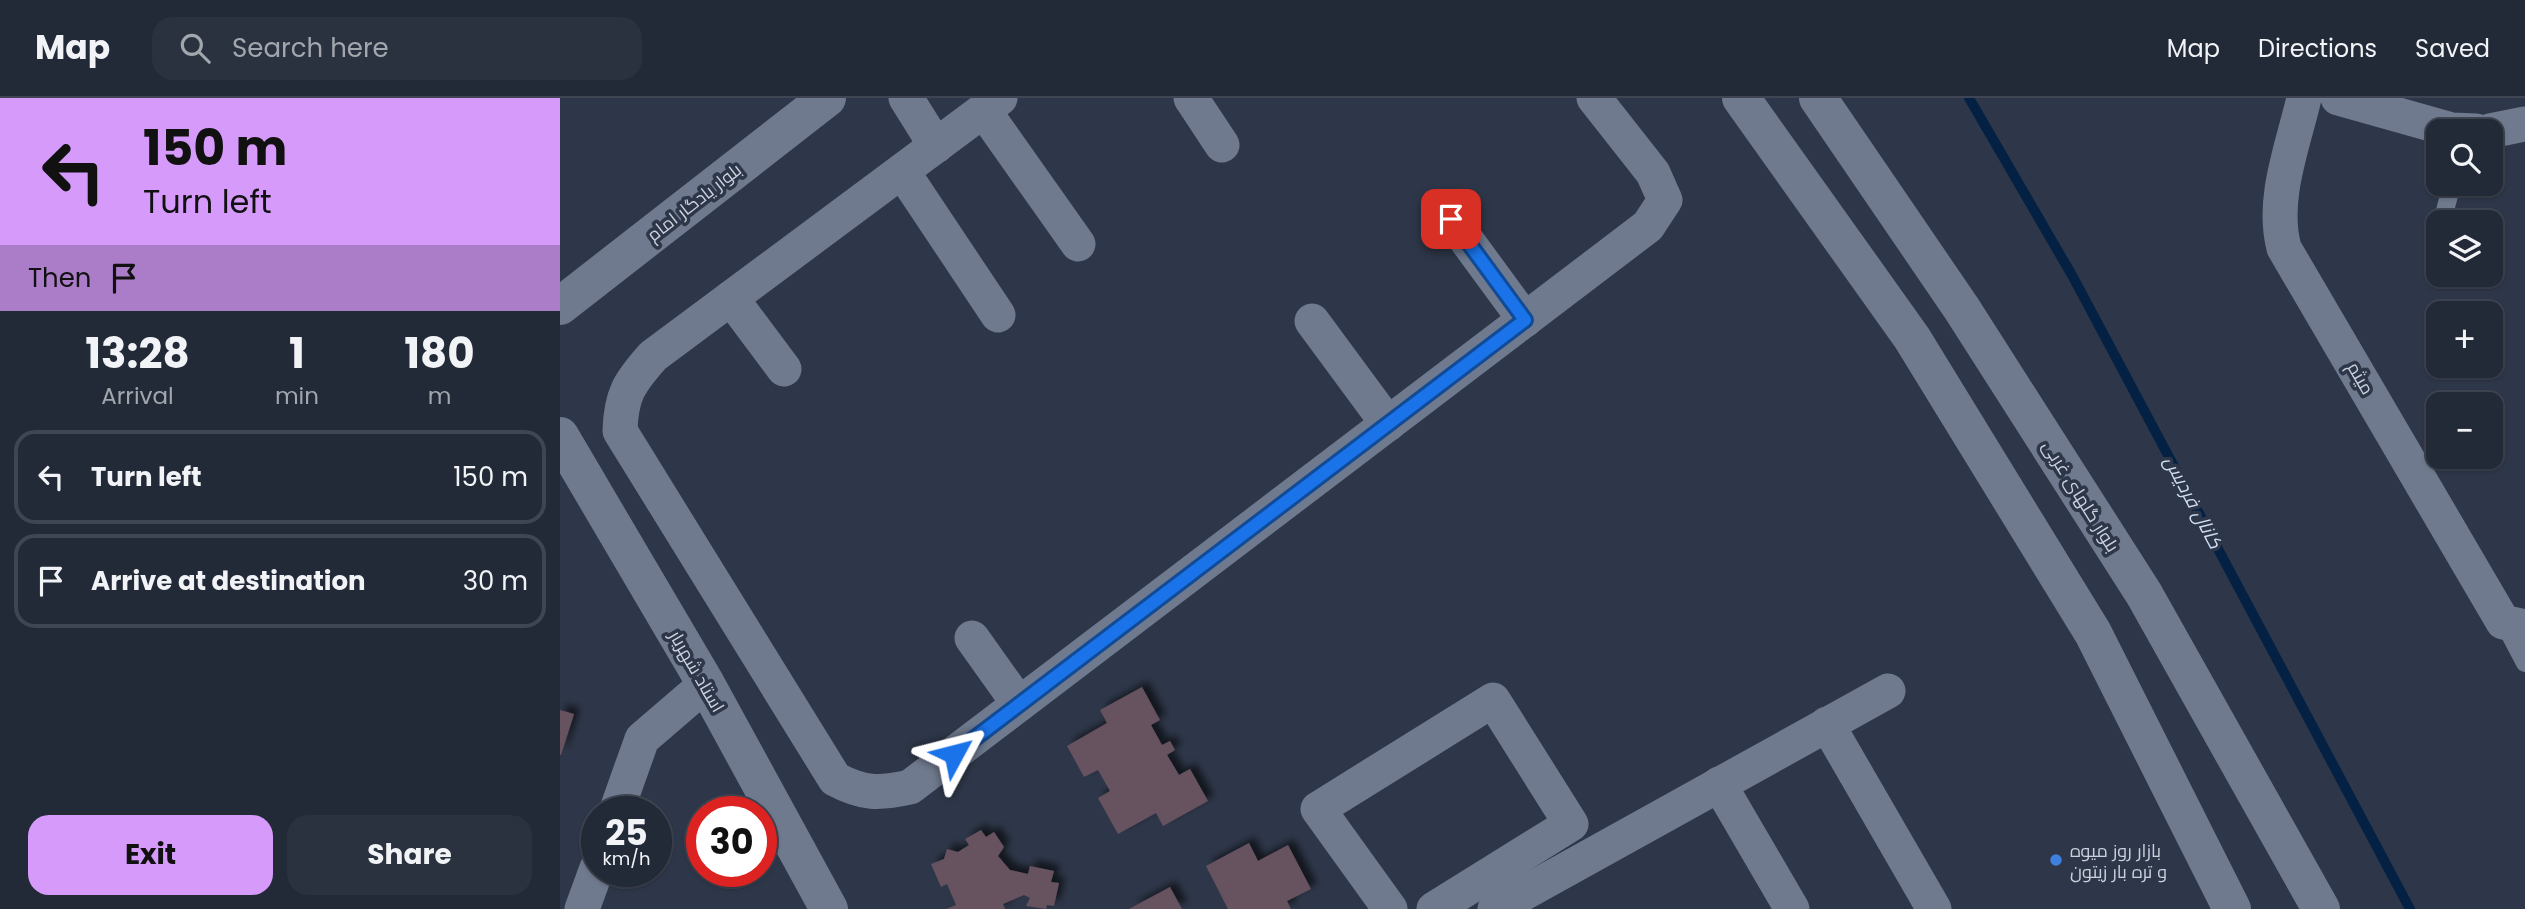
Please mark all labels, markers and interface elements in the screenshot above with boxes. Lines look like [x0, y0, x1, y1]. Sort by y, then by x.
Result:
search box [152, 17, 642, 80]
text: Map [35, 24, 110, 71]
icon: search [176, 29, 214, 67]
text: Search here [232, 30, 389, 66]
text: Map [2167, 32, 2220, 65]
text: Directions [2258, 32, 2377, 65]
text: Saved [2415, 32, 2490, 65]
text: 150 m [143, 114, 288, 182]
map controls [2426, 119, 2503, 469]
button: search [2426, 119, 2503, 196]
icon: left [28, 126, 119, 217]
street label: بلوار یادگار امام [641, 157, 747, 247]
text: Turn left [143, 179, 272, 224]
pin [1421, 189, 1481, 249]
icon: arrive [1432, 200, 1470, 238]
button: layers [2426, 210, 2503, 287]
icon: arrive [105, 259, 143, 297]
text: Then [28, 260, 91, 296]
button: + [2426, 301, 2503, 378]
text: 13:28 [85, 324, 190, 383]
text: 1 [289, 324, 305, 383]
text: 180 [404, 324, 475, 383]
street label: میثم [2342, 357, 2380, 399]
text: Arrival [101, 380, 174, 412]
text: min [275, 380, 319, 412]
text: m [428, 380, 451, 412]
button: − [2426, 392, 2503, 469]
street label: بلوار گلهای غربی [2037, 435, 2125, 557]
water label: کانال فردیس [2157, 451, 2229, 553]
icon: left [32, 458, 70, 496]
text: Turn left [91, 459, 202, 495]
text: 150 m [453, 459, 528, 495]
icon: arrive [32, 562, 70, 600]
text: Arrive at destination [91, 563, 366, 599]
text: 30 m [463, 563, 528, 599]
street label: استاد شهریار [663, 625, 731, 717]
position arrow [917, 717, 991, 791]
speed limit sign: 30 [686, 796, 777, 887]
text: 25 [605, 808, 648, 857]
button: Exit [28, 815, 273, 895]
button: Share [287, 815, 532, 895]
place label: بازار روز میوه و تره بار زیتون [2070, 838, 2167, 884]
text: km/h [603, 846, 650, 871]
marker: بازار روز میوه و تره بار زیتون [2048, 852, 2064, 868]

